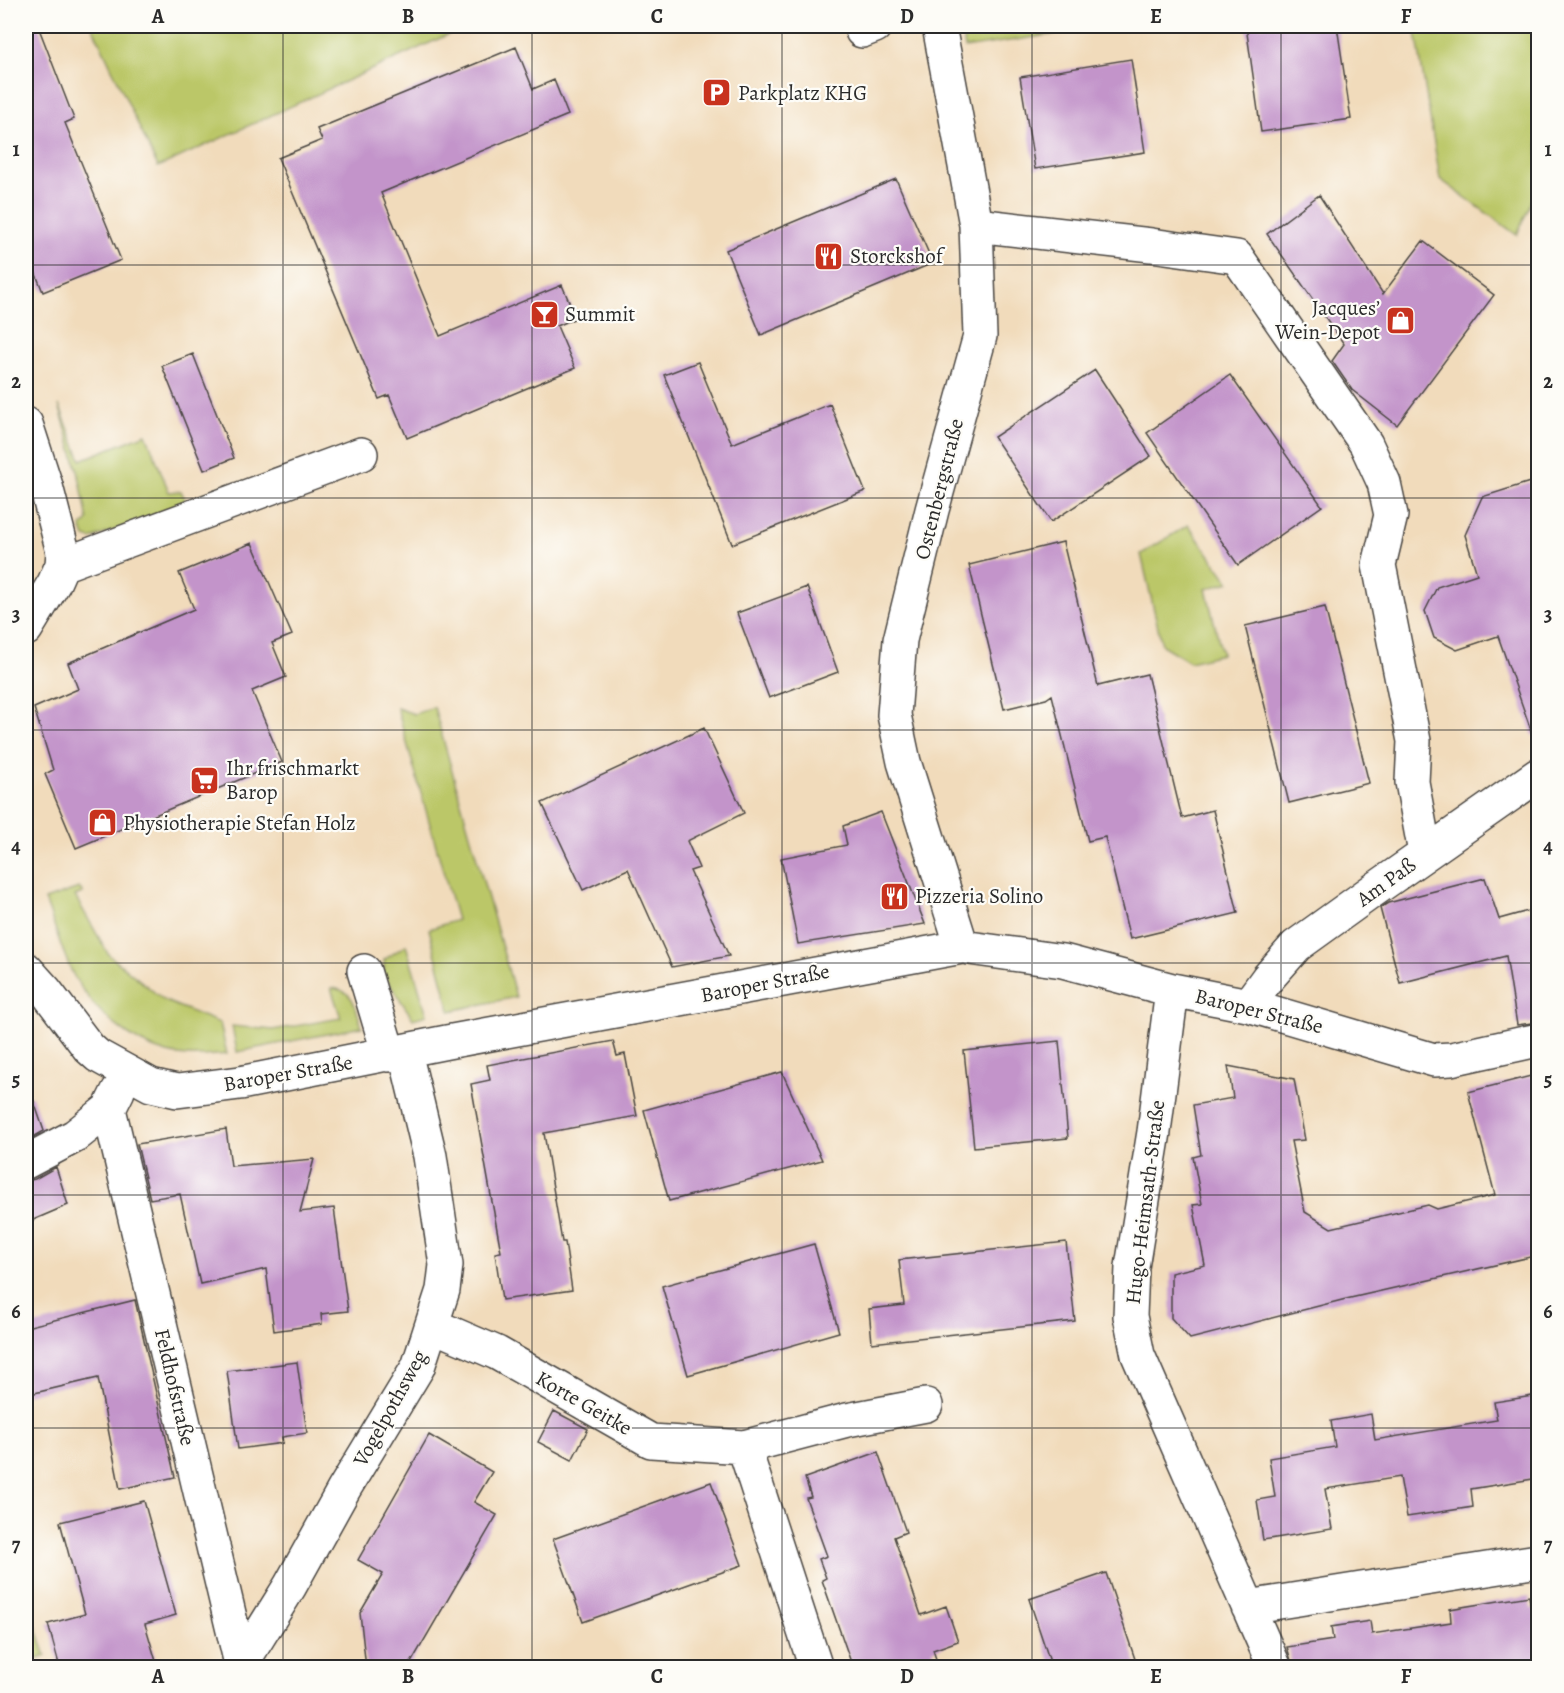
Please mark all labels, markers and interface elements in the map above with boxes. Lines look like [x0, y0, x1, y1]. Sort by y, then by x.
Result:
text: A [151, 3, 165, 30]
text: B [402, 3, 414, 30]
text: C [651, 3, 663, 30]
text: D [900, 3, 914, 30]
text: E [1150, 3, 1162, 30]
text: F [1401, 3, 1412, 30]
parking icon: Parkplatz KHG [701, 77, 733, 109]
place label: Parkplatz KHG [738, 79, 867, 107]
text: 1 [12, 136, 20, 163]
text: 1 [1544, 136, 1552, 163]
restaurant icon: Storckshof [813, 240, 845, 272]
place label: Storckshof [850, 242, 946, 270]
place label: Jacques’ Wein-Depot [1274, 294, 1380, 346]
bar icon: Summit [528, 298, 560, 330]
place label: Summit [565, 300, 635, 328]
shop icon: Jacques’ Wein-Depot [1385, 304, 1417, 336]
text: 2 [11, 368, 21, 395]
text: 2 [1543, 368, 1553, 395]
street label: Ostenbergstraße [908, 416, 970, 562]
text: 3 [12, 601, 20, 628]
text: 3 [1544, 601, 1552, 628]
place label: Ihr frischmarkt Barop [226, 754, 359, 806]
supermarket icon: Ihr frischmarkt Barop [189, 764, 221, 796]
shop icon: Physiotherapie Stefan Holz [86, 807, 118, 839]
place label: Physiotherapie Stefan Holz [123, 809, 356, 837]
text: 4 [11, 833, 21, 860]
text: 4 [1543, 833, 1553, 860]
street label: Am Paß [1350, 851, 1422, 914]
restaurant icon: Pizzeria Solino [878, 880, 910, 912]
place label: Pizzeria Solino [915, 882, 1043, 910]
street label: Baroper Straße [698, 957, 832, 1009]
street label: Baroper Straße [1192, 982, 1326, 1040]
street label: Baroper Straße [221, 1048, 355, 1098]
text: 5 [12, 1066, 20, 1093]
text: 5 [1544, 1066, 1552, 1093]
street label: Hugo-Heimsath-Straße [1119, 1098, 1171, 1306]
text: 6 [11, 1298, 21, 1325]
text: 6 [1543, 1298, 1553, 1325]
street label: Feldhofstraße [148, 1326, 202, 1448]
street label: Vogelpothsweg [346, 1344, 434, 1472]
street label: Korte Geitke [531, 1364, 637, 1442]
text: 7 [12, 1531, 21, 1558]
text: 7 [1544, 1531, 1553, 1558]
text: A [151, 1663, 165, 1690]
text: B [402, 1663, 414, 1690]
text: C [651, 1663, 663, 1690]
text: D [900, 1663, 914, 1690]
text: E [1150, 1663, 1162, 1690]
text: F [1401, 1663, 1412, 1690]

